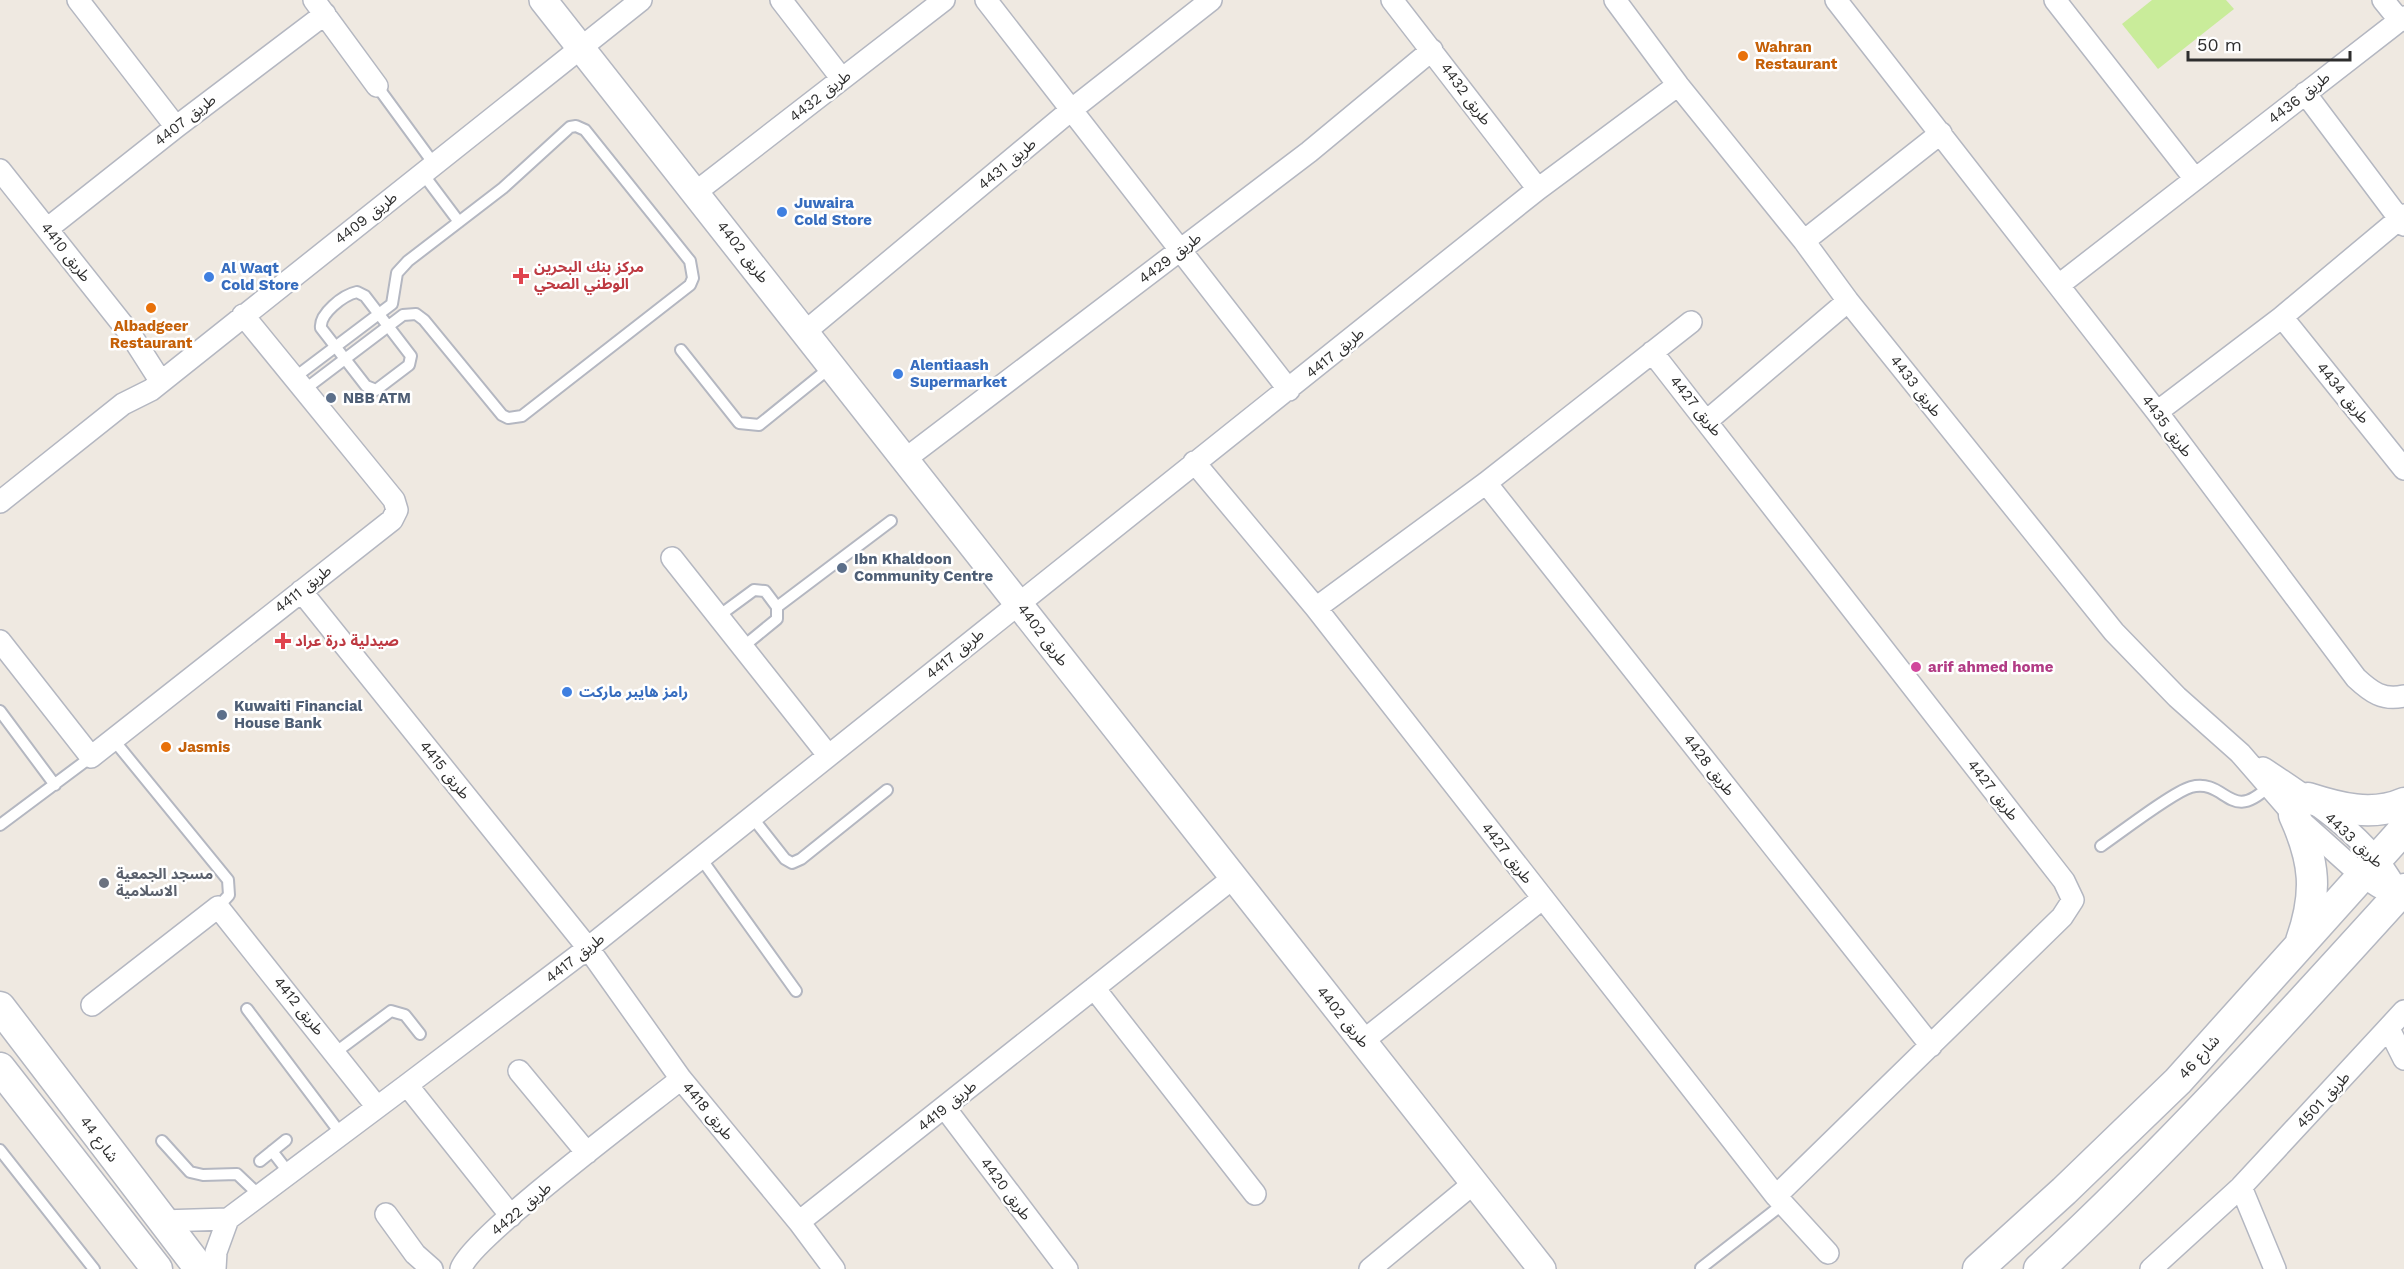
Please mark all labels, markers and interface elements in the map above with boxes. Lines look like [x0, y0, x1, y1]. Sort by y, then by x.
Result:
scale bar [2188, 24, 2350, 62]
text: 50 m [2197, 34, 2242, 55]
place label: Wahran Restaurant [1755, 38, 1838, 73]
marker: Wahran Restaurant [1736, 49, 1750, 63]
street label: طريق 4432 [1436, 59, 1495, 129]
street label: طريق 4432 [786, 66, 855, 126]
street label: طريق 4436 [2264, 68, 2334, 129]
street label: طريق 4407 [151, 90, 220, 150]
street label: طريق 4431 [974, 135, 1040, 194]
street label: طريق 4409 [331, 188, 401, 249]
place label: Juwaira Cold Store [794, 194, 872, 229]
marker: Juwaira Cold Store [775, 205, 789, 219]
street label: طريق 4402 [712, 217, 773, 287]
street label: طريق 4410 [36, 219, 95, 286]
street label: طريق 4429 [1135, 229, 1205, 288]
place label: مركز بنك البحرين الوطني الصحي [534, 258, 644, 295]
place label: Al Waqt Cold Store [221, 259, 299, 294]
marker: مركز بنك البحرين الوطني الصحي [512, 267, 530, 285]
marker: Al Waqt Cold Store [202, 270, 216, 284]
marker: Albadgeer Restaurant [144, 301, 158, 315]
place label: Albadgeer Restaurant [110, 317, 193, 352]
street label: طريق 4417 [1302, 324, 1368, 383]
street label: طريق 4433 [1886, 352, 1946, 421]
place label: Alentiaash Supermarket [910, 356, 1007, 391]
street label: طريق 4434 [2312, 359, 2373, 428]
marker: Alentiaash Supermarket [891, 367, 905, 381]
street label: طريق 4427 [1665, 372, 1726, 440]
place label: NBB ATM [343, 389, 411, 407]
marker: NBB ATM [324, 391, 338, 405]
street label: طريق 4435 [2137, 391, 2196, 461]
place label: Ibn Khaldoon Community Centre [854, 550, 993, 585]
street label: طريق 4411 [271, 561, 336, 618]
marker: Ibn Khaldoon Community Centre [835, 561, 849, 575]
street label: طريق 4402 [1013, 600, 1072, 670]
street label: طريق 4417 [922, 625, 988, 684]
place label: صيدلية درة عراد [295, 632, 399, 650]
marker: صيدلية درة عراد [276, 634, 290, 648]
place label: arif ahmed home [1928, 658, 2054, 676]
marker: arif ahmed home [1909, 660, 1923, 674]
place label: رامز هايبر ماركت [579, 683, 688, 701]
marker: رامز هايبر ماركت [560, 685, 574, 699]
place label: Kuwaiti Financial House Bank [234, 697, 363, 732]
marker: Kuwaiti Financial House Bank [215, 708, 229, 722]
street label: طريق 4428 [1678, 730, 1739, 800]
street label: طريق 4415 [415, 737, 474, 804]
place label: Jasmis [178, 738, 230, 756]
marker: Jasmis [159, 740, 173, 754]
street label: طريق 4427 [1963, 756, 2022, 825]
street label: طريق 4433 [2320, 808, 2387, 872]
street label: طريق 4427 [1477, 819, 1536, 888]
place label: مسجد الجمعية الاسلامية [116, 865, 213, 900]
marker: مسجد الجمعية الاسلامية [97, 876, 111, 890]
street label: طريق 4417 [542, 929, 609, 987]
street label: طريق 4412 [269, 973, 328, 1040]
street label: طريق 4402 [1312, 983, 1373, 1052]
street label: شارع 46 [2175, 1031, 2226, 1085]
street label: طريق 4501 [2292, 1068, 2354, 1133]
street label: طريق 4419 [914, 1077, 981, 1136]
street label: طريق 4418 [678, 1078, 738, 1144]
street label: شارع 44 [74, 1113, 122, 1167]
street label: طريق 4420 [976, 1154, 1035, 1224]
street label: طريق 4422 [487, 1179, 555, 1240]

